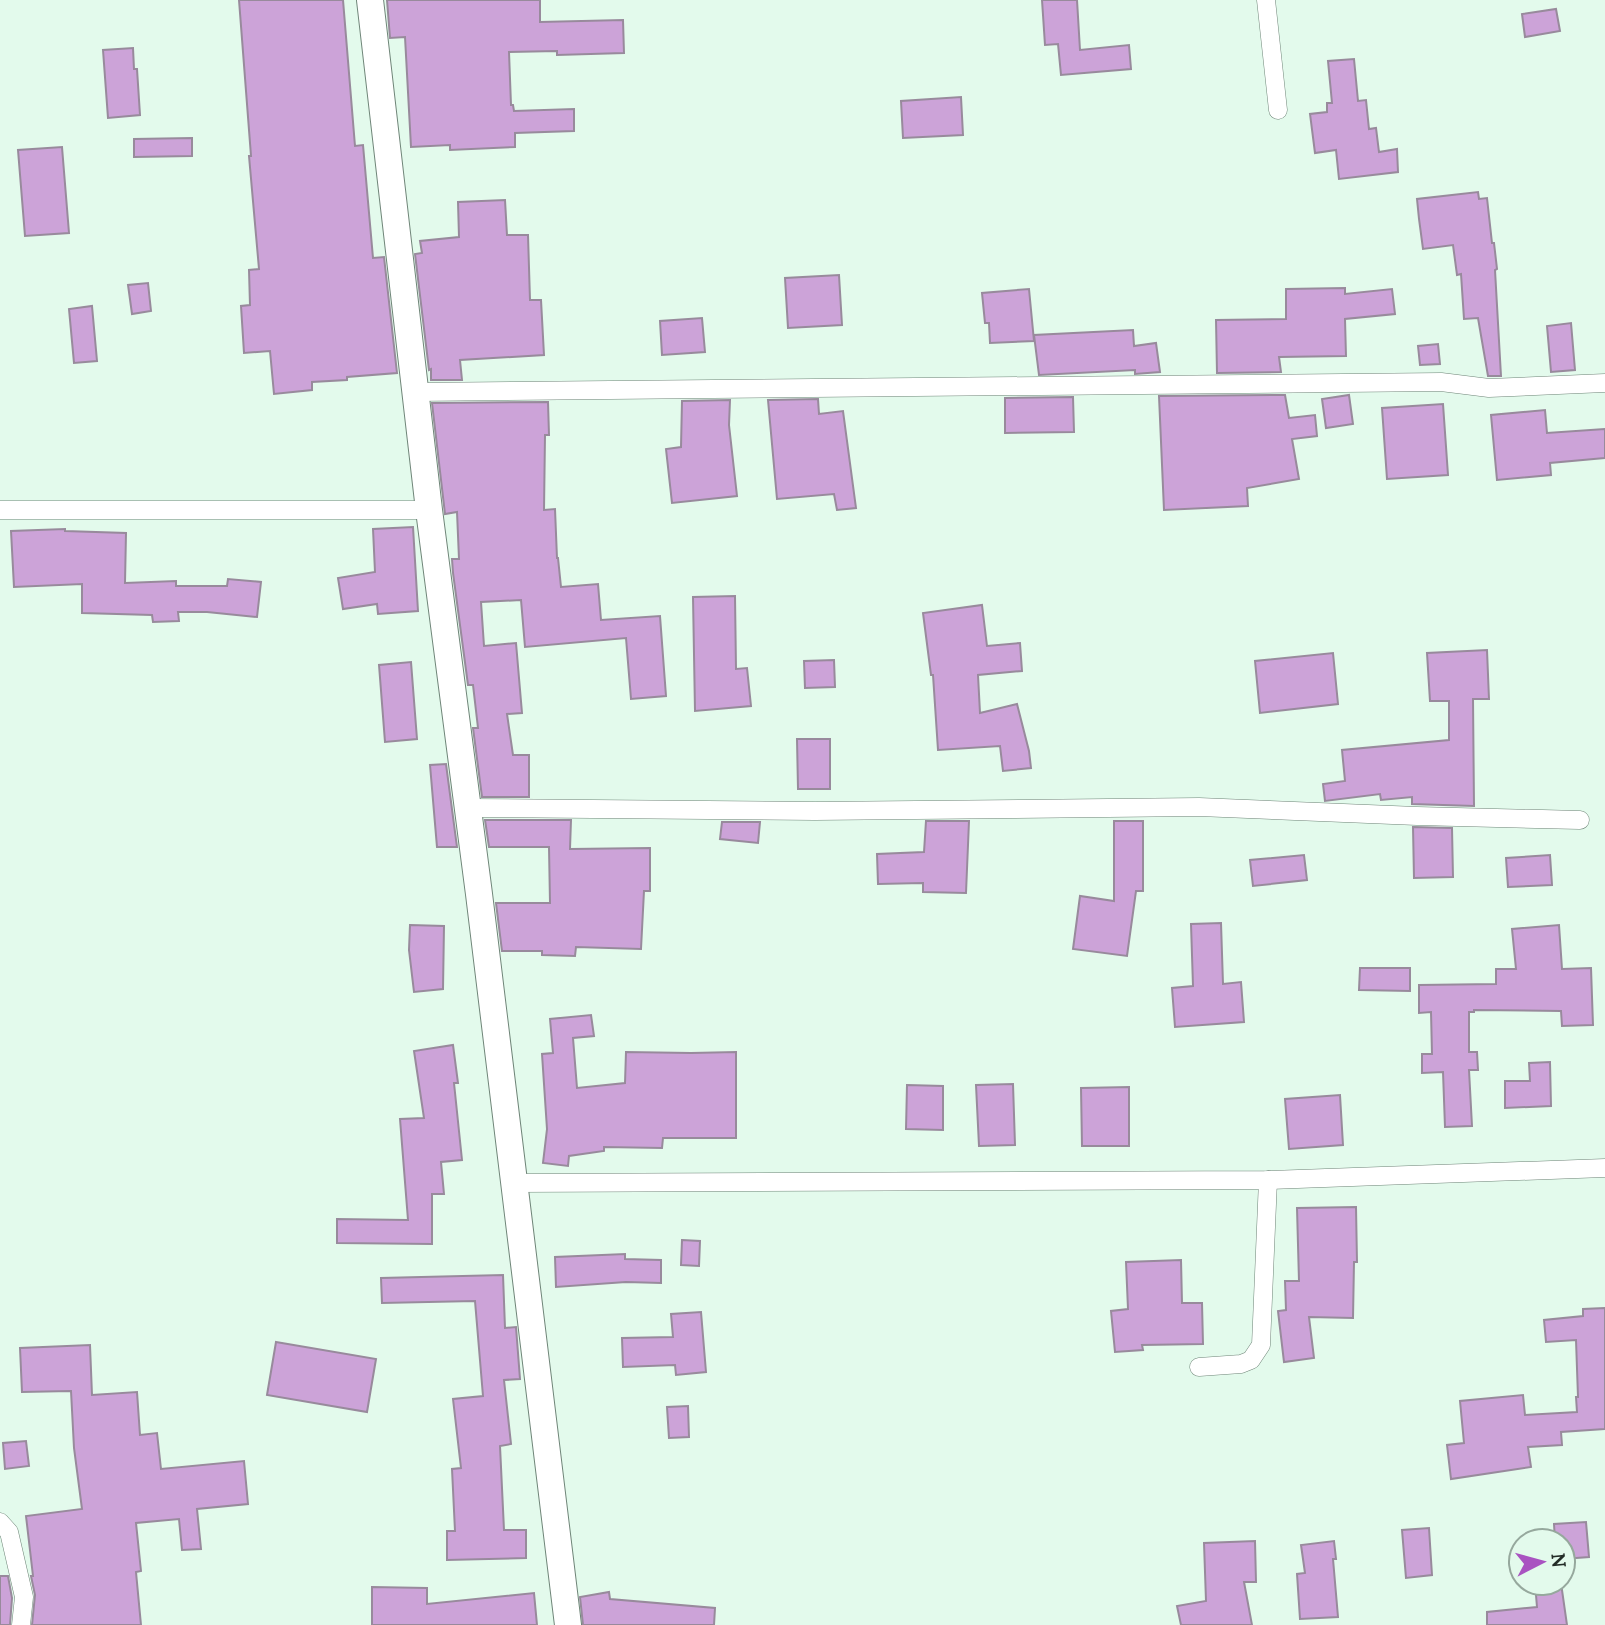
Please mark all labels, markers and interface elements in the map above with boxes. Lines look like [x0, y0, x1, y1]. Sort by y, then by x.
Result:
north arrow [1507, 1527, 1577, 1597]
text: N [1546, 1552, 1572, 1569]

